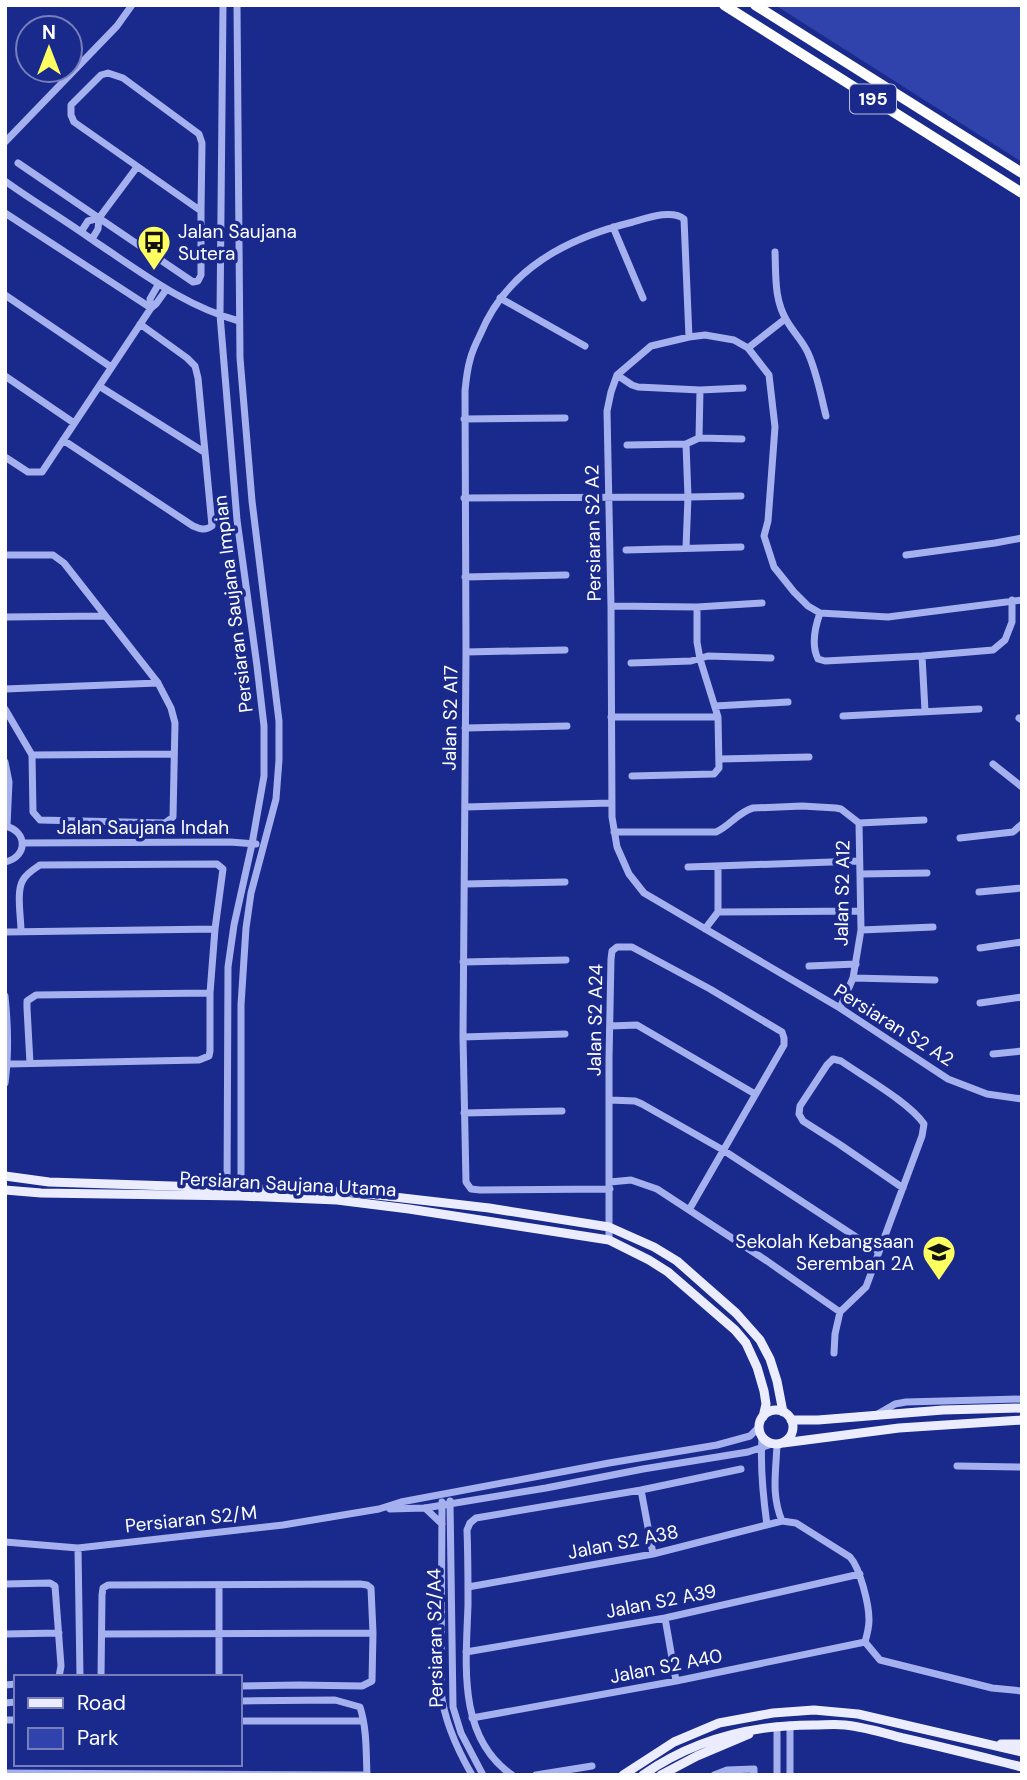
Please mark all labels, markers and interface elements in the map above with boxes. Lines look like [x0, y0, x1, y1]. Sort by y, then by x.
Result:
north arrow [14, 14, 84, 84]
text: N [42, 20, 56, 45]
road number: 195 [850, 84, 896, 114]
place label: Jalan Saujana Sutera [178, 219, 297, 266]
bus stop icon: Jalan Saujana Sutera [135, 223, 173, 272]
street label: Persiaran S2 A2 [579, 464, 607, 602]
street label: Persiaran Saujana Impian [207, 494, 259, 714]
street label: Jalan S2 A17 [437, 665, 463, 771]
street label: Jalan Saujana Indah [57, 815, 229, 840]
street label: Jalan S2 A12 [829, 840, 855, 946]
street label: Jalan S2 A24 [582, 964, 608, 1076]
street label: Persiaran S2 A2 [829, 978, 959, 1072]
street label: Persiaran Saujana Utama [179, 1166, 397, 1202]
place label: Sekolah Kebangsaan Seremban 2A [735, 1229, 914, 1276]
school or university icon: Sekolah Kebangsaan Seremban 2A [920, 1233, 958, 1282]
street label: Persiaran S2/M [124, 1500, 258, 1538]
street label: Jalan S2 A38 [565, 1519, 681, 1565]
street label: Persiaran S2/A4 [421, 1568, 449, 1708]
street label: Jalan S2 A39 [604, 1578, 718, 1624]
street label: Jalan S2 A40 [608, 1643, 724, 1689]
legend [14, 1675, 242, 1766]
text: Road [77, 1689, 126, 1717]
text: Park [77, 1724, 119, 1752]

